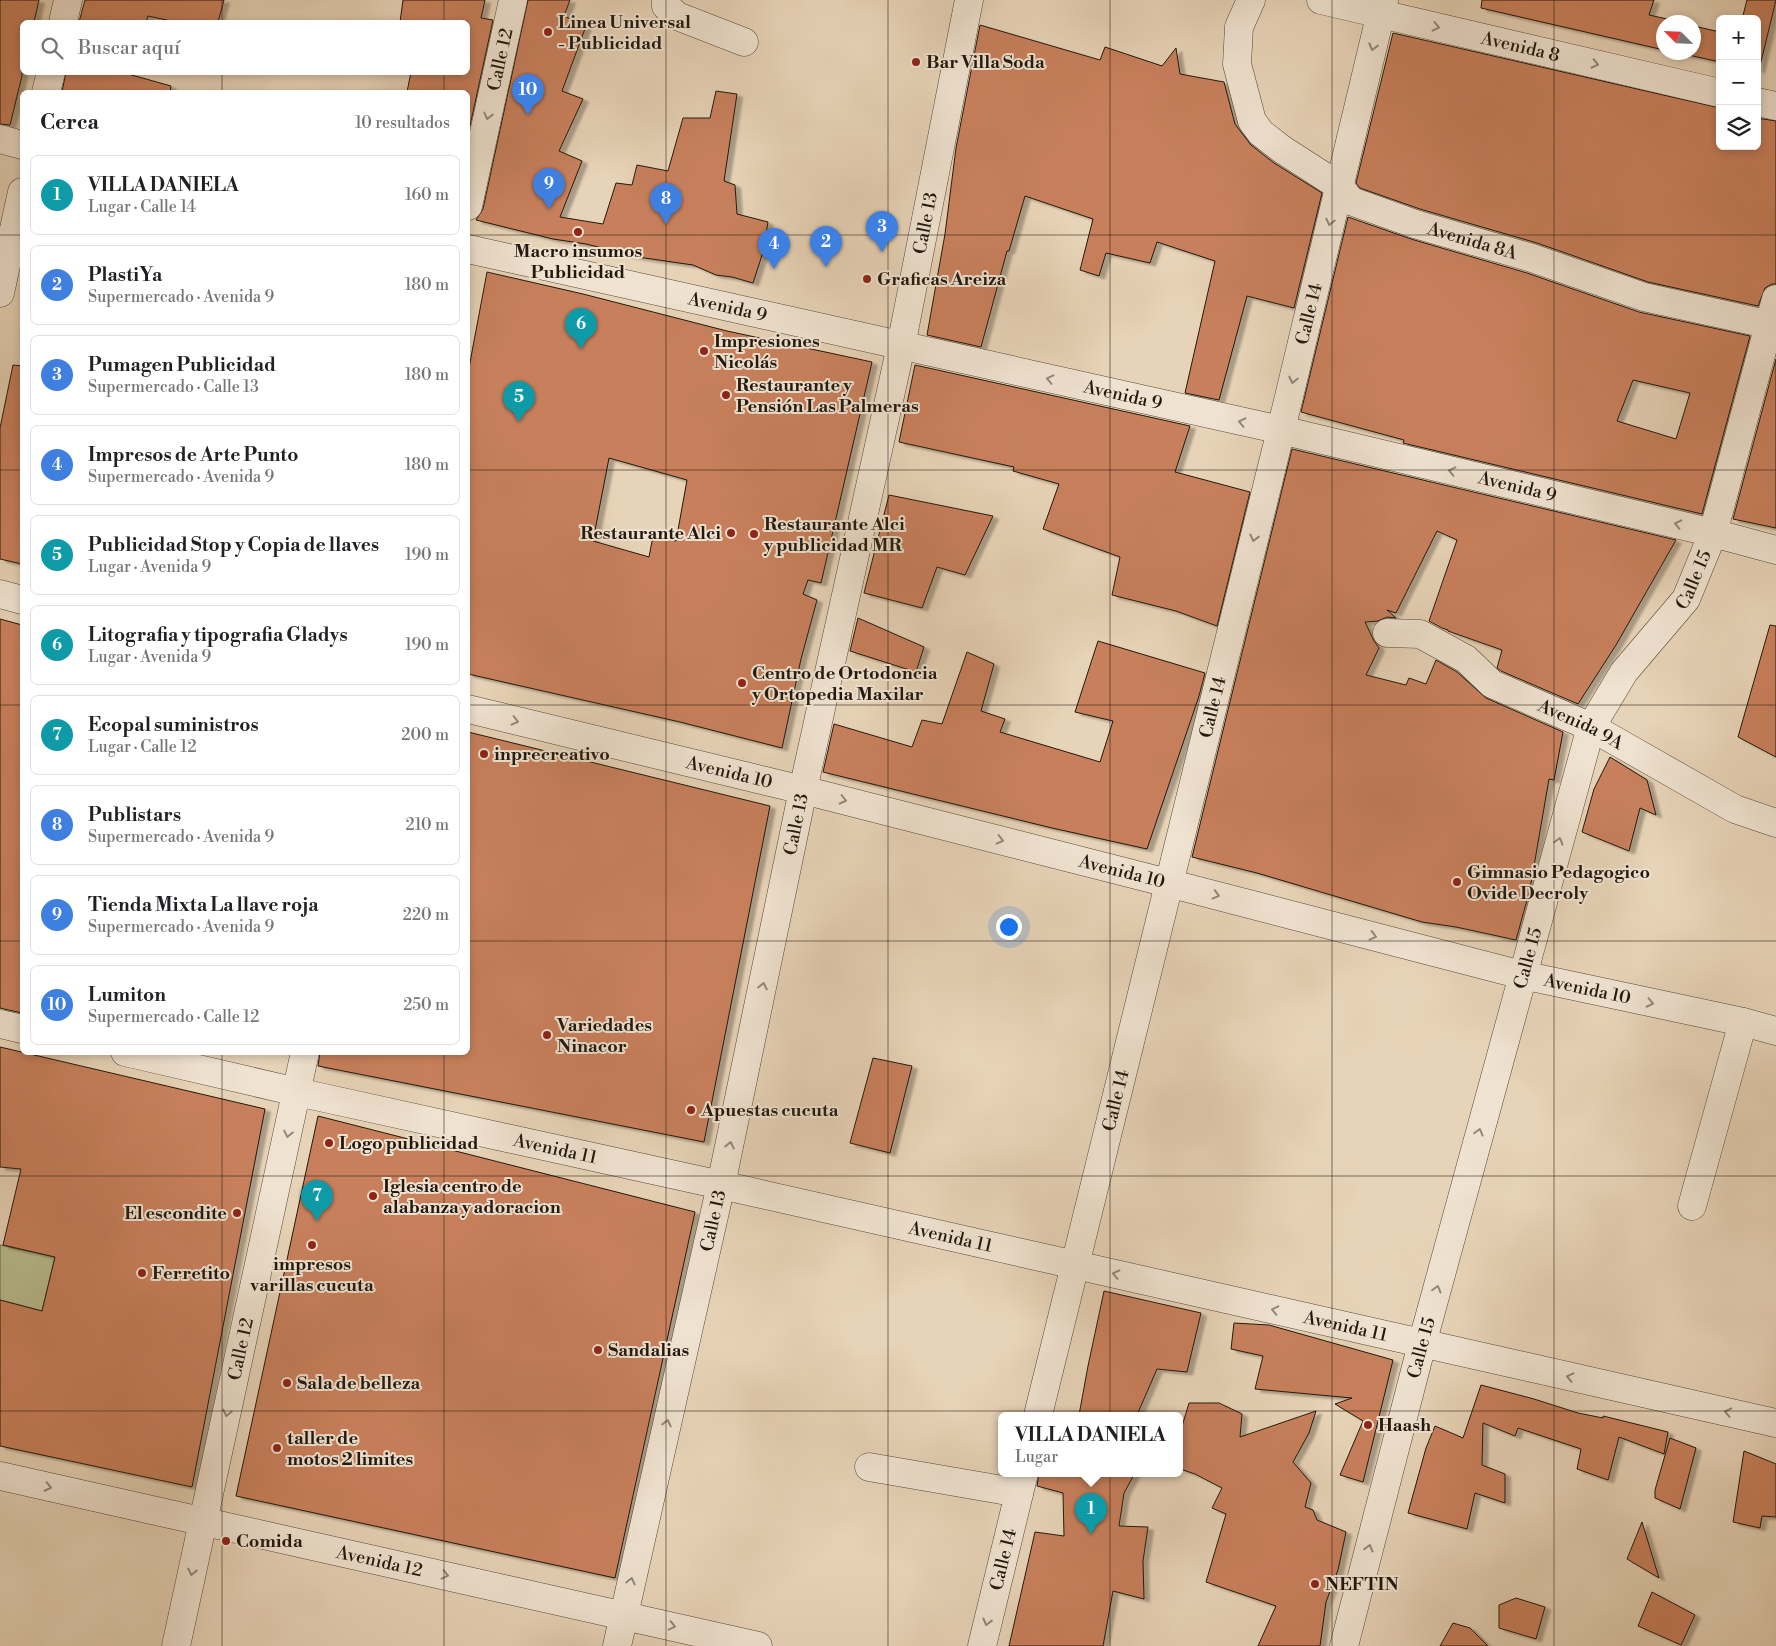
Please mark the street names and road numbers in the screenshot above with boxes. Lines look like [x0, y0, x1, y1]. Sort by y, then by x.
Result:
street label: Calle 12 [483, 26, 518, 93]
street label: Avenida 8 [1478, 27, 1562, 67]
street label: Calle 13 [908, 190, 943, 256]
street label: Avenida 8A [1424, 217, 1521, 265]
street label: Calle 14 [1291, 280, 1328, 347]
street label: Avenida 9 [685, 287, 769, 327]
street label: Avenida 9 [1080, 375, 1164, 415]
street label: Avenida 9 [1475, 466, 1559, 507]
street label: Calle 15 [1671, 547, 1717, 615]
street label: Calle 14 [1194, 674, 1232, 741]
street label: Avenida 9A [1533, 694, 1628, 755]
street label: Avenida 10 [683, 751, 775, 794]
street label: Calle 13 [779, 791, 814, 857]
street label: Avenida 10 [1076, 850, 1168, 894]
street label: Calle 15 [1509, 925, 1548, 992]
street label: Avenida 10 [1541, 969, 1633, 1010]
street label: Calle 14 [1097, 1067, 1135, 1134]
street label: Avenida 11 [510, 1129, 599, 1170]
street label: Calle 13 [695, 1188, 732, 1254]
street label: Avenida 11 [905, 1216, 995, 1258]
street label: Avenida 11 [1300, 1306, 1390, 1347]
street label: Calle 15 [1403, 1315, 1441, 1381]
street label: Calle 12 [223, 1316, 259, 1382]
street label: Calle 14 [985, 1526, 1022, 1593]
street label: Avenida 12 [333, 1541, 425, 1582]

